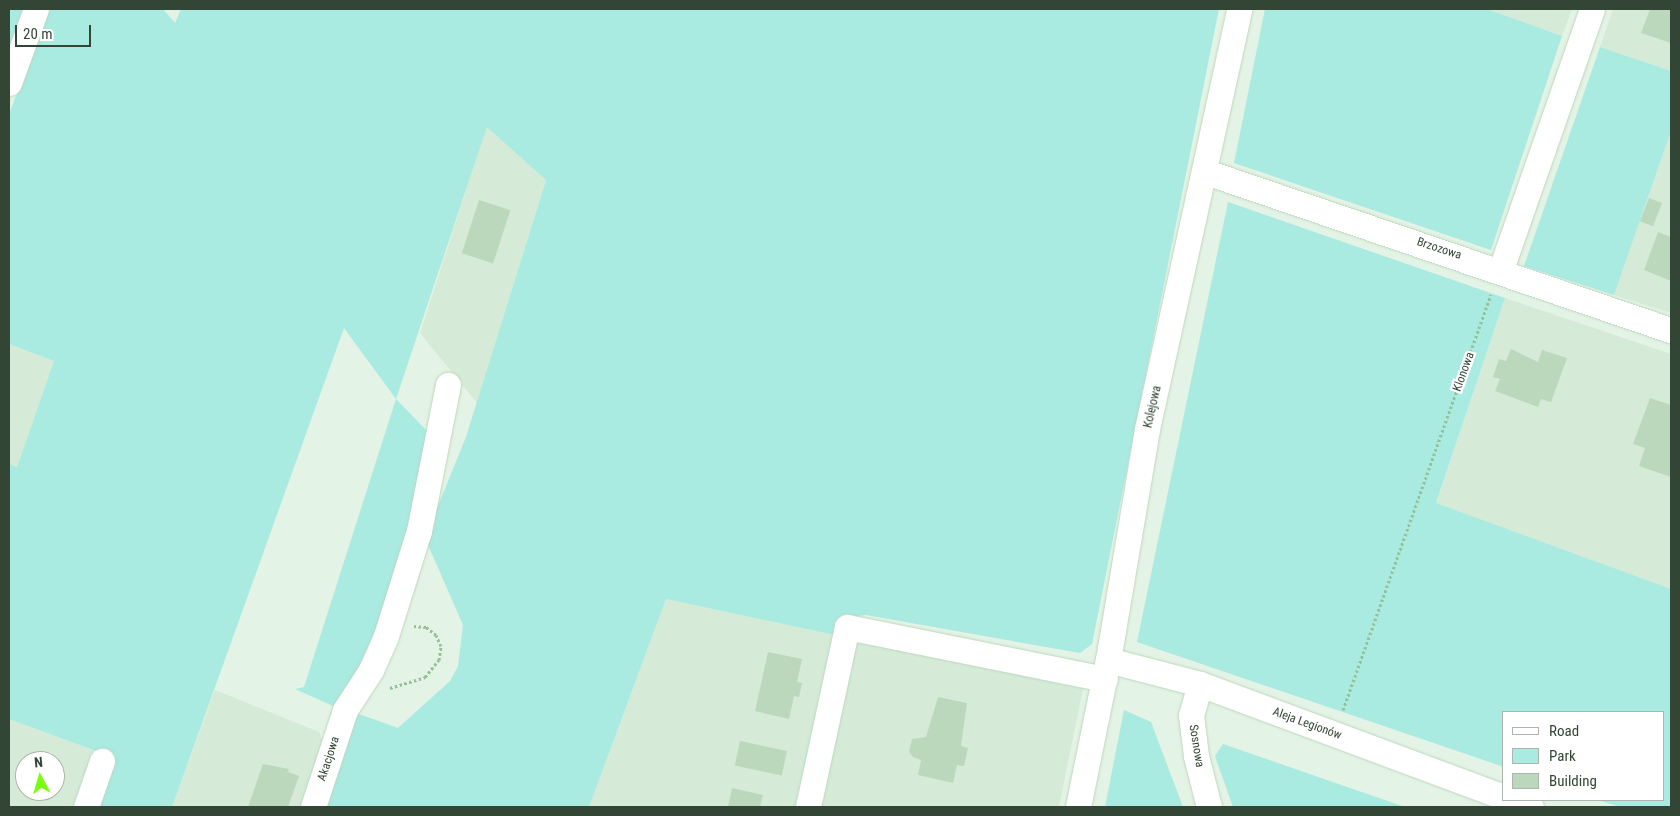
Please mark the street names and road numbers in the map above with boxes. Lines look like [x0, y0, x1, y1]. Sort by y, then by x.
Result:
street label: Brzozowa [1415, 235, 1463, 263]
street label: Klonowa [1450, 350, 1478, 394]
street label: Kolejowa [1141, 384, 1165, 430]
street label: Aleja Legionów [1271, 705, 1343, 743]
street label: Sosnowa [1186, 724, 1206, 768]
street label: Akacjowa [315, 735, 343, 783]

